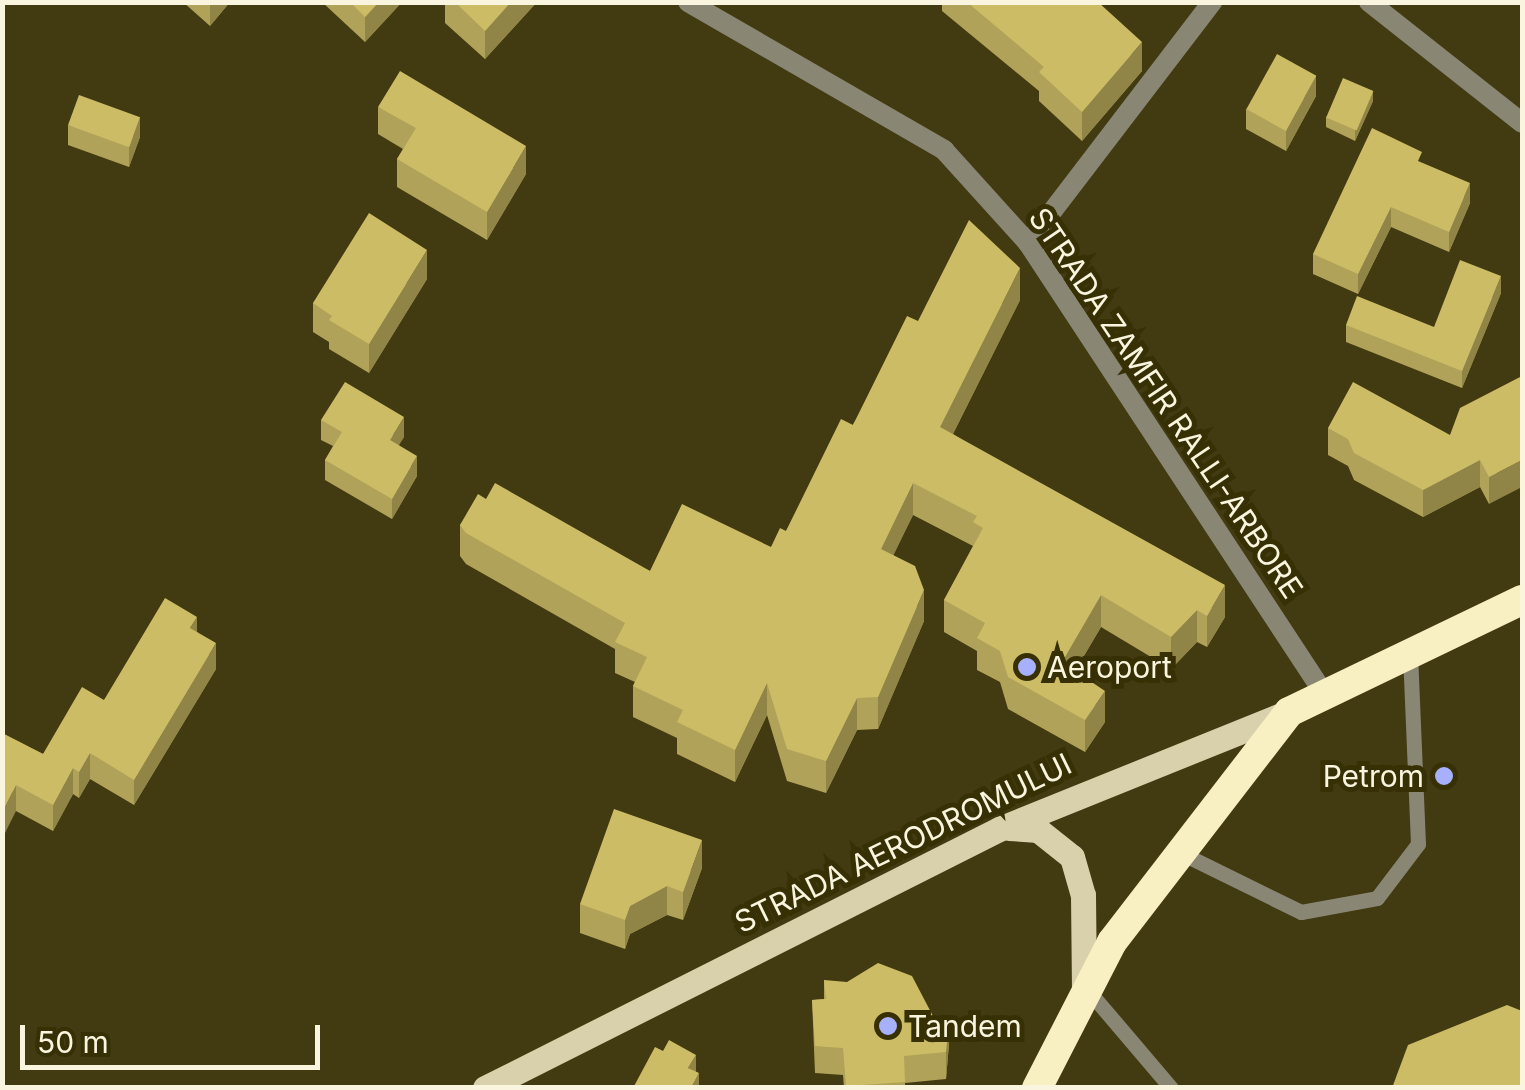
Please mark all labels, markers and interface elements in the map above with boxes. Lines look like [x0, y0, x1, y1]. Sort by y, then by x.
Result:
street label: STRADA ZAMFIR RALLI-ARBORE [1022, 201, 1310, 605]
place label: Aeroport [1047, 649, 1172, 685]
marker: Aeroport [1016, 656, 1038, 678]
street label: STRADA AERODROMULUI [729, 746, 1077, 940]
place label: Petrom [1323, 758, 1424, 794]
marker: Petrom [1433, 765, 1455, 787]
scale bar [25, 1005, 325, 1067]
place label: Tandem [908, 1008, 1022, 1044]
marker: Tandem [877, 1015, 899, 1037]
text: 50 m [37, 1024, 109, 1060]

